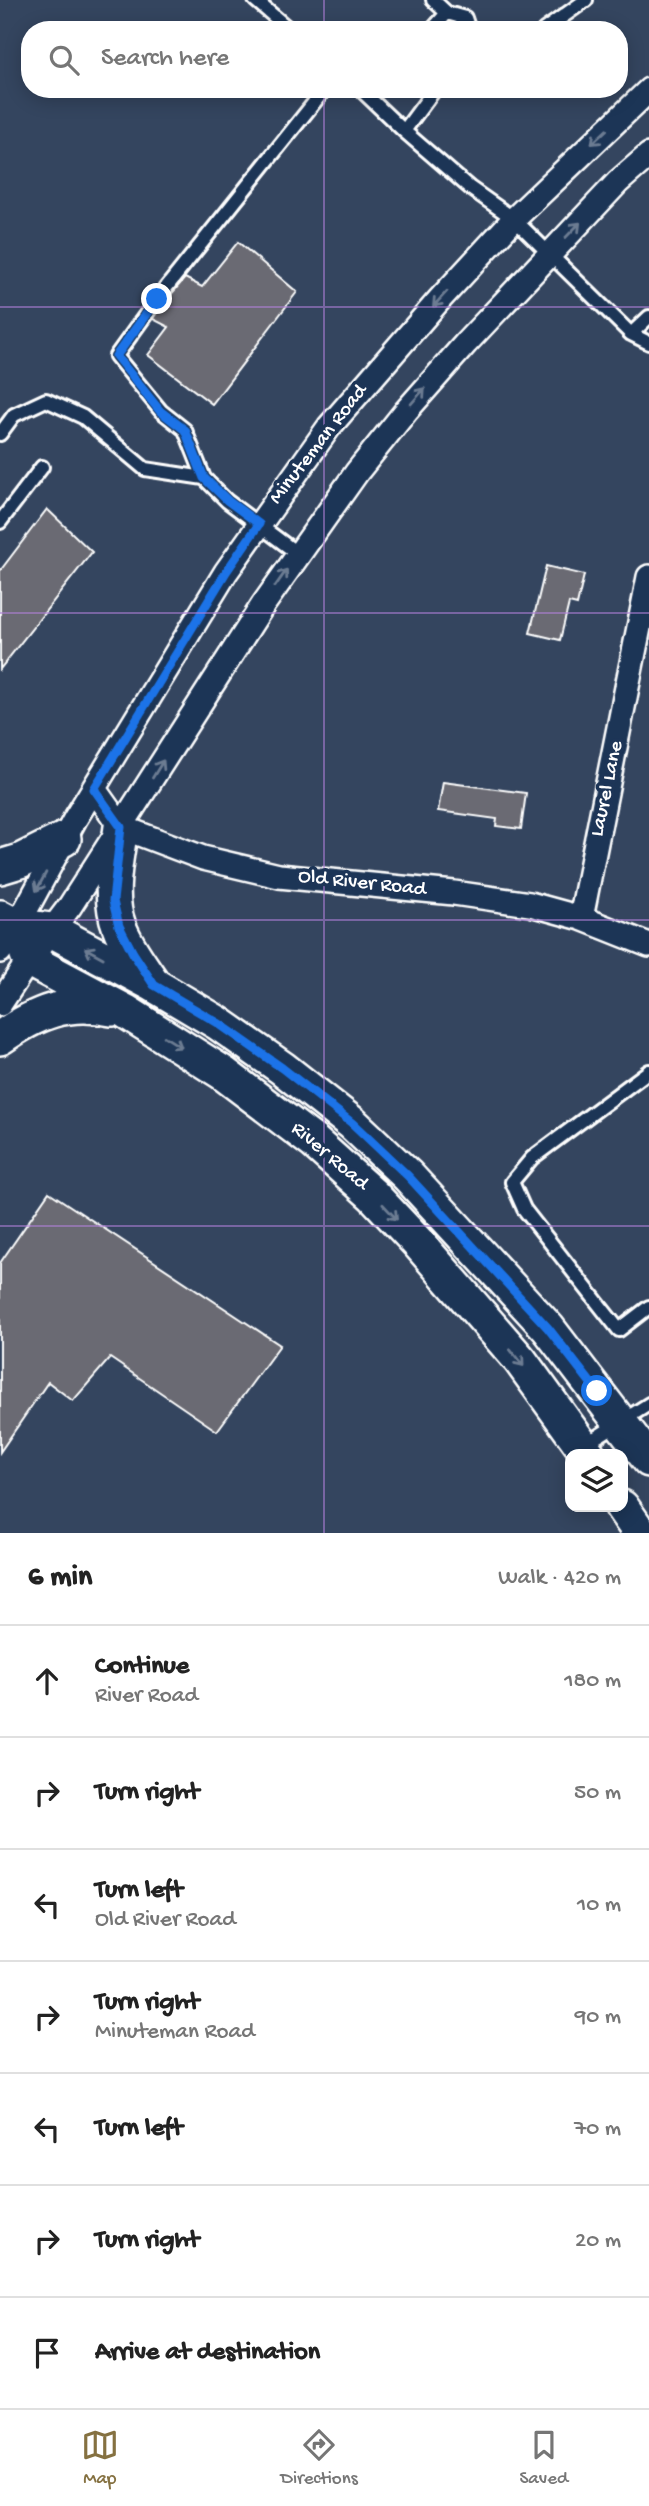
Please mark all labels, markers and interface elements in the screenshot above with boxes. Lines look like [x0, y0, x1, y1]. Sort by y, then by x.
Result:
search box [21, 21, 628, 98]
icon: search [45, 41, 83, 79]
text: Search here [101, 44, 229, 75]
one-way arrow [590, 129, 608, 145]
one-way arrow [565, 221, 581, 239]
route end [141, 283, 172, 314]
one-way arrow [432, 290, 448, 308]
street label: Minuteman Road [264, 379, 375, 510]
one-way arrow [410, 388, 426, 406]
one-way arrow [274, 569, 288, 588]
street label: Laurel Lane [586, 738, 631, 839]
one-way arrow [150, 760, 165, 779]
street label: Old River Road [297, 865, 429, 903]
one-way arrow [34, 872, 48, 892]
one-way arrow [84, 946, 104, 960]
one-way arrow [163, 1035, 183, 1049]
street label: River Road [285, 1117, 374, 1198]
one-way arrow [381, 1203, 398, 1220]
one-way arrow [510, 1348, 525, 1367]
route start [581, 1375, 612, 1406]
map controls [565, 1449, 628, 1512]
button: layers [565, 1449, 628, 1512]
text: 6 min [28, 1561, 92, 1596]
text: Walk · 420 m [498, 1565, 621, 1592]
text: Continue [95, 1652, 189, 1683]
icon: ahead [28, 1662, 66, 1700]
text: 180 m [564, 1668, 621, 1695]
text: River Road [95, 1683, 198, 1710]
icon: right [28, 1774, 66, 1812]
text: Turn right [95, 1778, 199, 1809]
text: 50 m [574, 1780, 621, 1807]
text: Turn left [95, 1876, 183, 1907]
icon: left [28, 1886, 66, 1924]
text: 10 m [577, 1892, 621, 1919]
text: Old River Road [95, 1907, 236, 1934]
text: Turn right [95, 1988, 199, 2019]
icon: right [28, 1998, 66, 2036]
text: 90 m [575, 2004, 621, 2031]
text: Minuteman Road [95, 2019, 255, 2046]
icon: left [28, 2110, 66, 2148]
text: Turn left [95, 2114, 183, 2145]
text: 70 m [574, 2116, 621, 2143]
icon: right [28, 2222, 66, 2260]
text: Turn right [95, 2226, 199, 2257]
text: 20 m [575, 2228, 621, 2255]
icon: arrive [28, 2334, 66, 2372]
text: Arrive at destination [95, 2338, 320, 2369]
tab: Map [81, 2426, 119, 2491]
tab: Directions [281, 2426, 358, 2491]
tab: Saved [519, 2426, 568, 2491]

